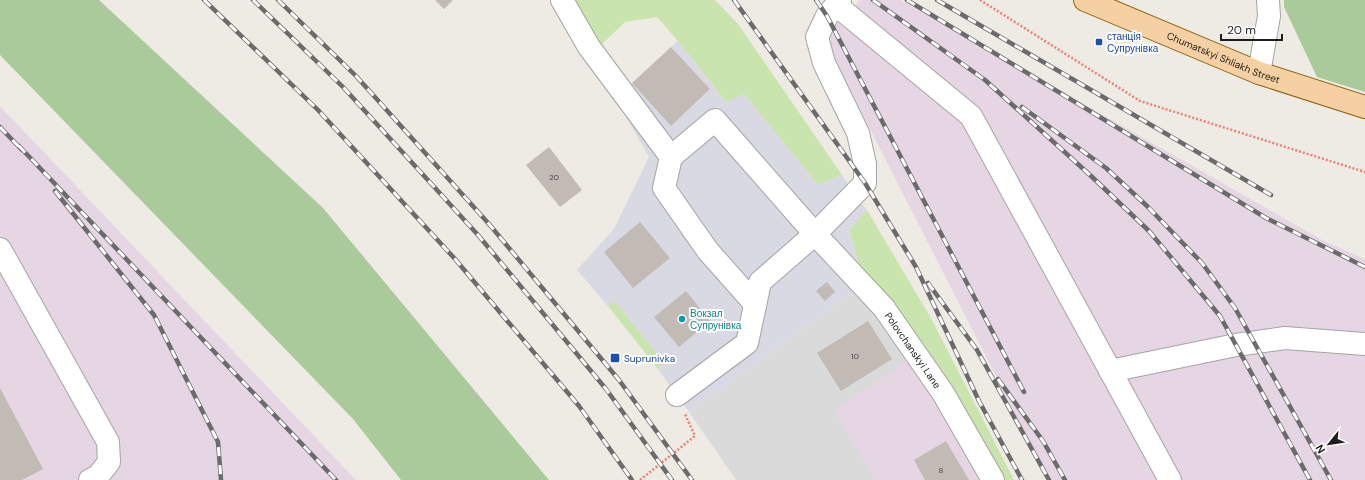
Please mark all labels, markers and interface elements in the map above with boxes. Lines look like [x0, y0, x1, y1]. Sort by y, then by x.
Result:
scale bar [1221, 16, 1282, 42]
text: 20 m [1227, 22, 1256, 38]
street label: Chumatskyi Shliakh Street [1165, 29, 1282, 86]
place label: станція Супрунівка [1107, 30, 1159, 55]
marker: станція Супрунівка [1094, 37, 1104, 47]
house number: 20 [549, 172, 560, 182]
place label: Вокзал Супрунівка [690, 307, 742, 332]
street label: Polovchanskyi Lane [882, 310, 944, 391]
marker: Вокзал Супрунівка [677, 314, 687, 324]
house number: 10 [851, 351, 860, 361]
marker: Suprunivka [609, 352, 621, 364]
place label: Suprunivka [624, 352, 675, 365]
north arrow [1309, 424, 1349, 464]
text: N [1312, 442, 1328, 456]
house number: 8 [939, 465, 944, 475]

